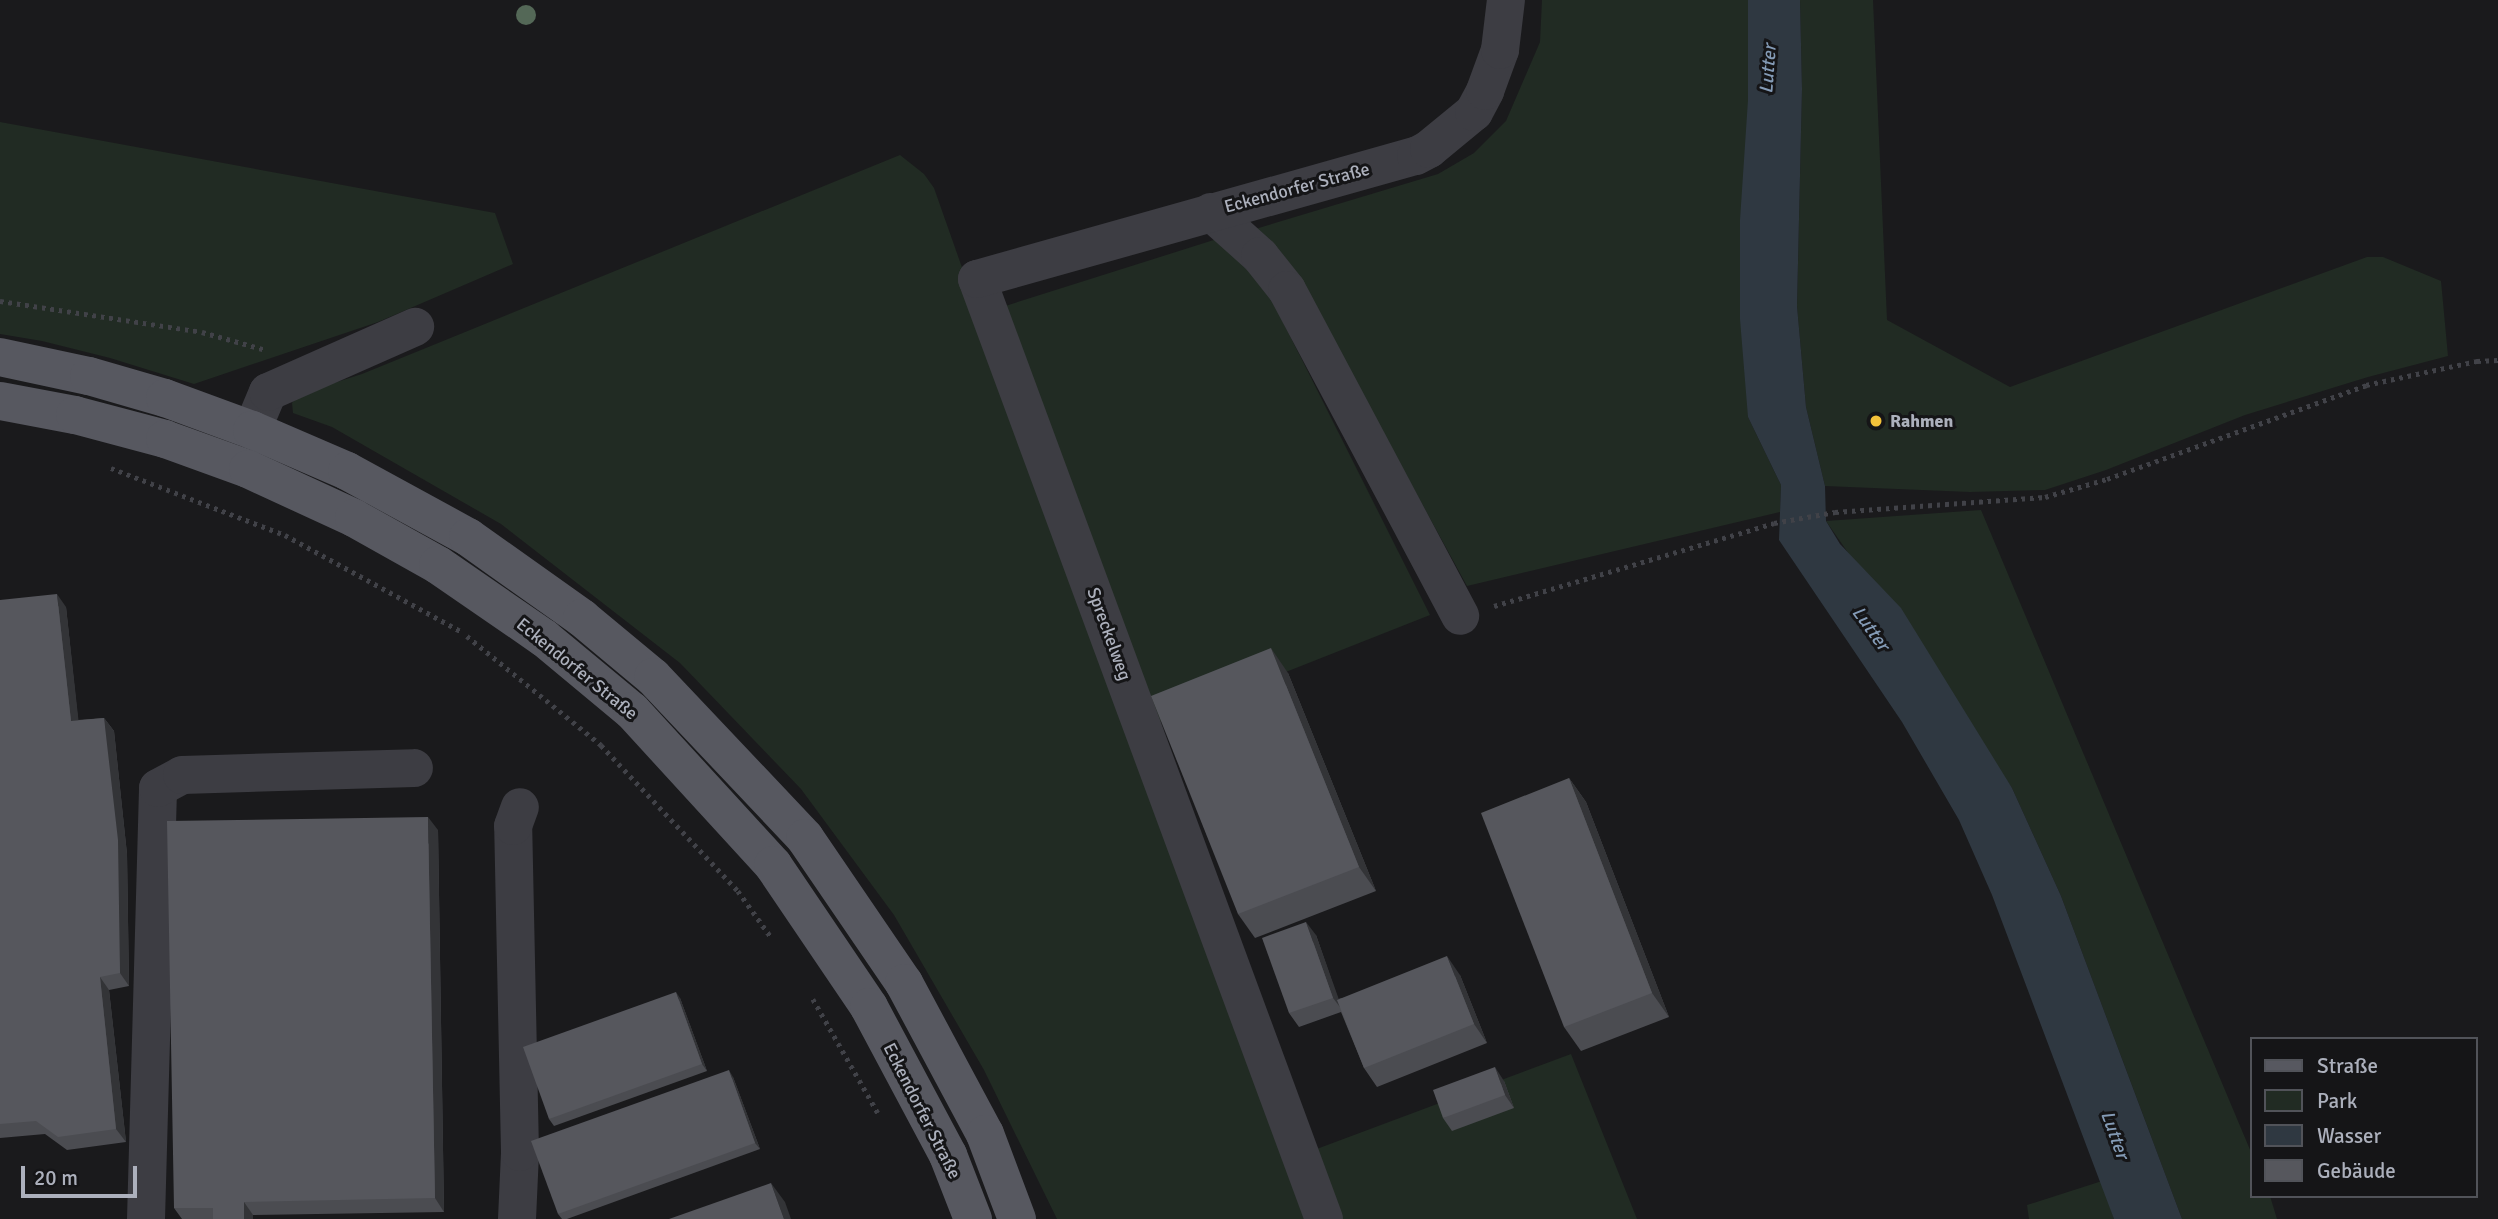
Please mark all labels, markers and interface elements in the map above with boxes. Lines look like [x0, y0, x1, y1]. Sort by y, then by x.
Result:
water label: Lutter [1756, 44, 1782, 94]
street label: Eckendorfer Straße [1222, 158, 1372, 218]
place label: Rahmen [1890, 410, 1953, 432]
marker: Rahmen [1868, 413, 1884, 429]
street label: Spreckelweg [1082, 585, 1136, 683]
water label: Lutter [1846, 602, 1894, 656]
street label: Eckendorfer Straße [512, 614, 642, 724]
legend [2250, 1037, 2477, 1198]
street label: Eckendorfer Straße [878, 1039, 966, 1183]
text: Straße [2317, 1053, 2378, 1079]
text: Park [2317, 1088, 2357, 1114]
water label: Lutter [2095, 1108, 2133, 1162]
text: Wasser [2317, 1123, 2381, 1149]
scale bar [24, 1152, 140, 1196]
text: Gebäude [2317, 1158, 2396, 1184]
text: 20 m [34, 1165, 78, 1191]

